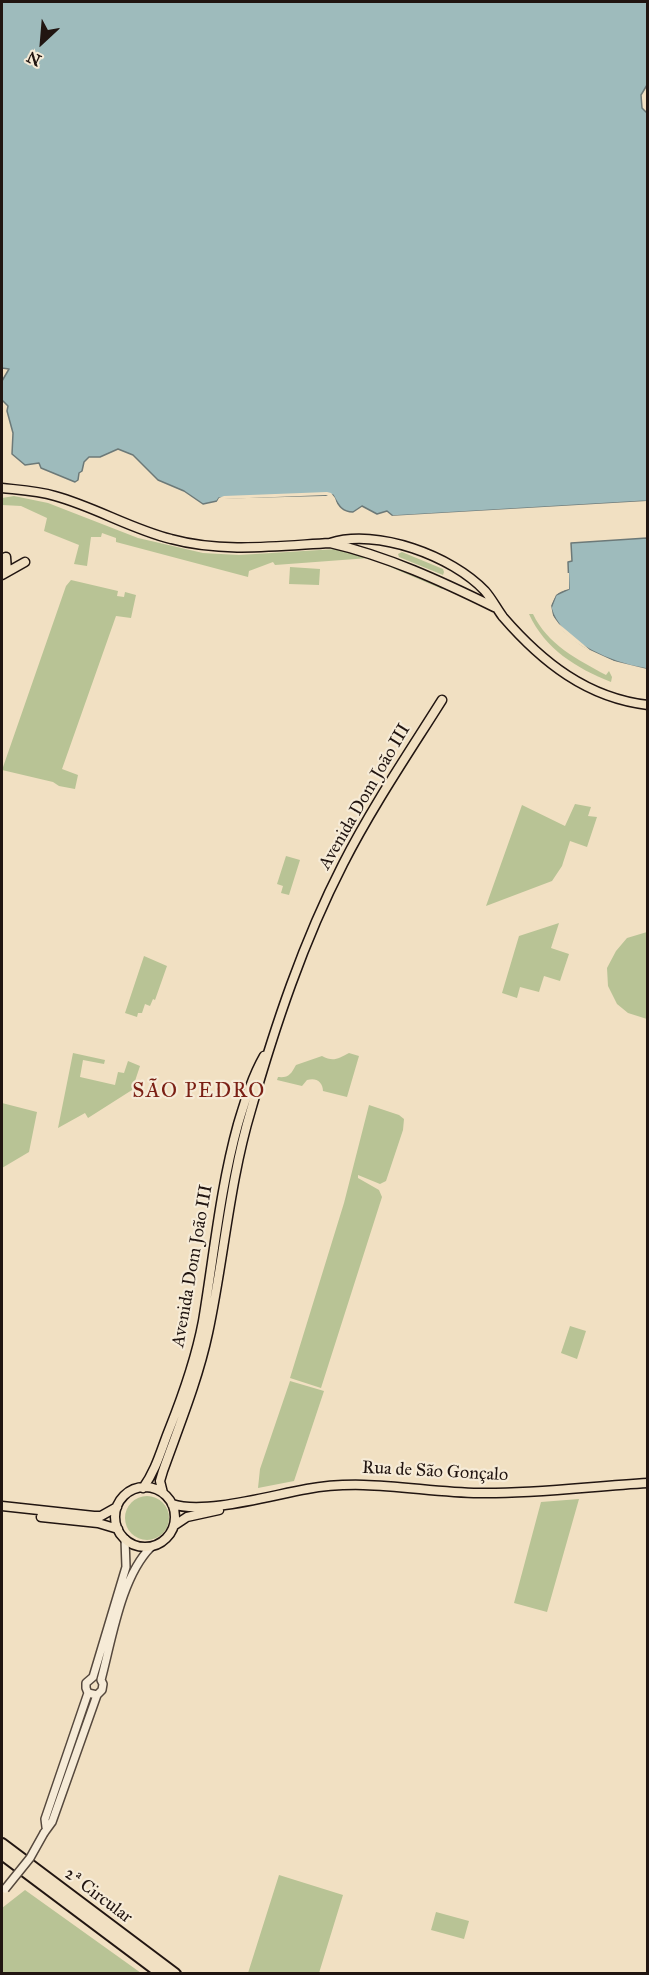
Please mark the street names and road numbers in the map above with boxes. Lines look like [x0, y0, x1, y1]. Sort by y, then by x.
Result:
street label: Avenida Dom João III [314, 720, 416, 874]
street label: Avenida Dom João III [168, 1183, 218, 1349]
street label: Rua de São Gonçalo [361, 1457, 509, 1487]
street label: 2ª Circular [60, 1863, 136, 1929]

